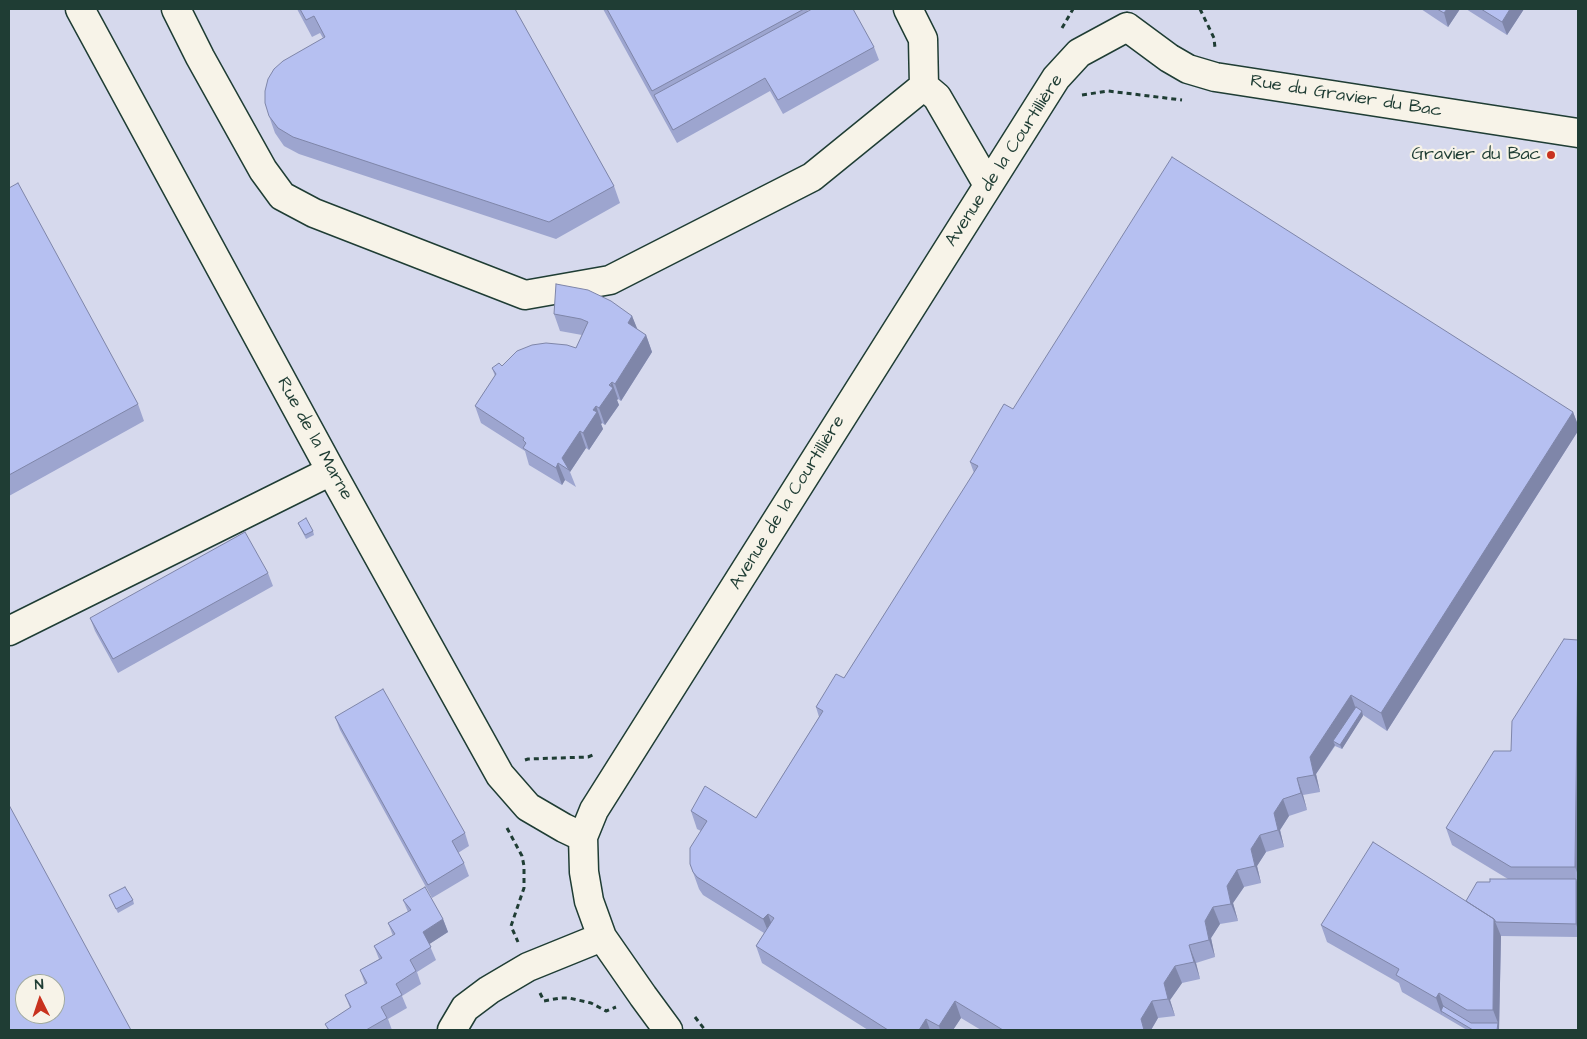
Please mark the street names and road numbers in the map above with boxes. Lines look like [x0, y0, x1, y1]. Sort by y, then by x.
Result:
street label: Avenue de la Courtillière [941, 71, 1069, 251]
street label: Rue du Gravier du Bac [1249, 71, 1443, 123]
street label: Rue de la Marne [271, 374, 357, 504]
street label: Avenue de la Courtillière [726, 412, 850, 594]

